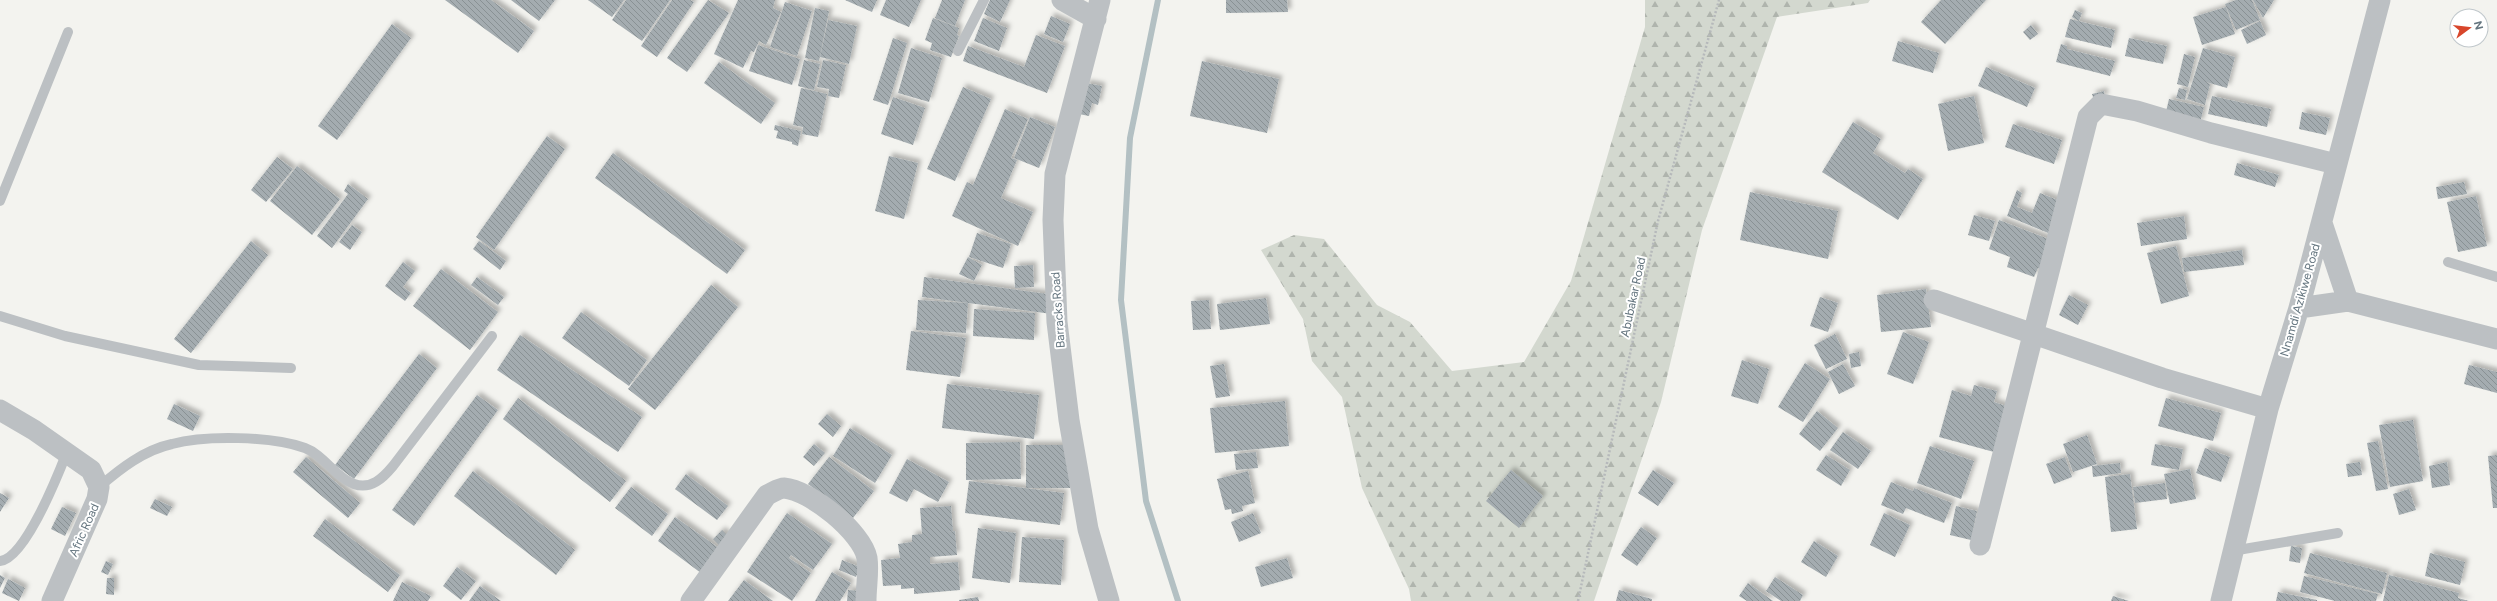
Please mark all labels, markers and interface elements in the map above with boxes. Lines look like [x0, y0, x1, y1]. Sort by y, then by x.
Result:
north arrow [2449, 8, 2489, 48]
text: N [2471, 20, 2486, 31]
street label: Nnamdi Azikiwe Road [2277, 242, 2323, 358]
street label: Abubakar Road [1618, 256, 1648, 338]
street label: Barracks Road [1048, 272, 1068, 348]
street label: Afric Road [66, 501, 102, 559]

